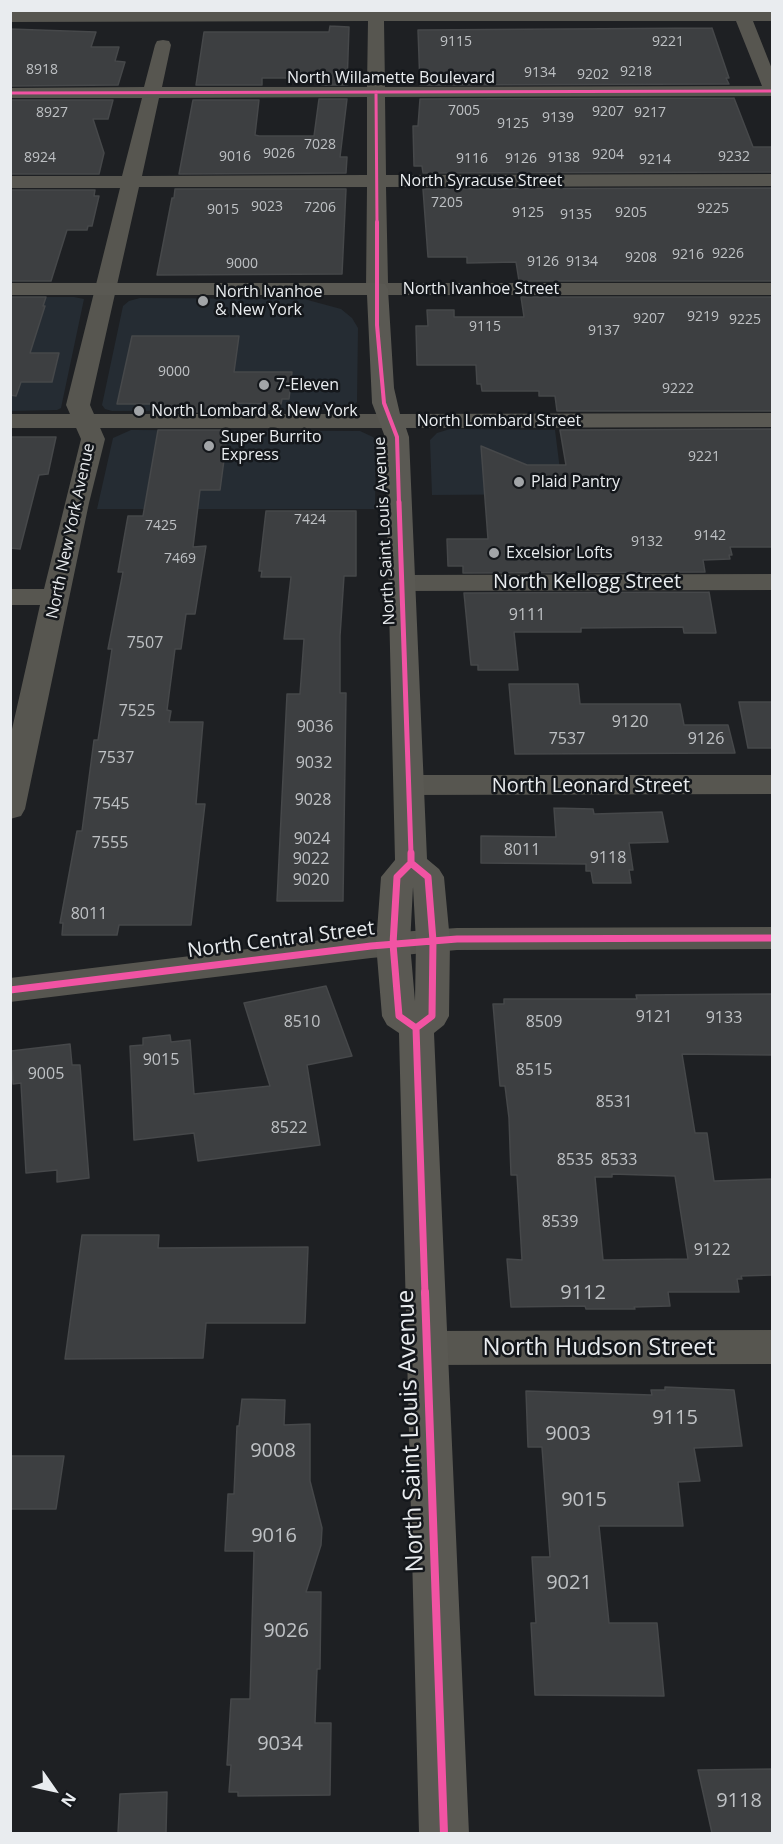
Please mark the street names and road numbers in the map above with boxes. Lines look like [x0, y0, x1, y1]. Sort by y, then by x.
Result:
street label: North Willamette Boulevard [287, 68, 495, 88]
street label: North Syracuse Street [399, 171, 563, 191]
street label: North Ivanhoe Street [403, 279, 559, 299]
street label: North Lombard Street [417, 411, 581, 431]
street label: North Saint Louis Avenue [370, 436, 400, 626]
street label: North New York Avenue [43, 442, 99, 620]
street label: North Kellogg Street [493, 570, 681, 594]
street label: North Leonard Street [492, 774, 690, 798]
street label: North Central Street [186, 917, 376, 963]
street label: North Saint Louis Avenue [392, 1289, 430, 1573]
street label: North Hudson Street [483, 1334, 715, 1362]

